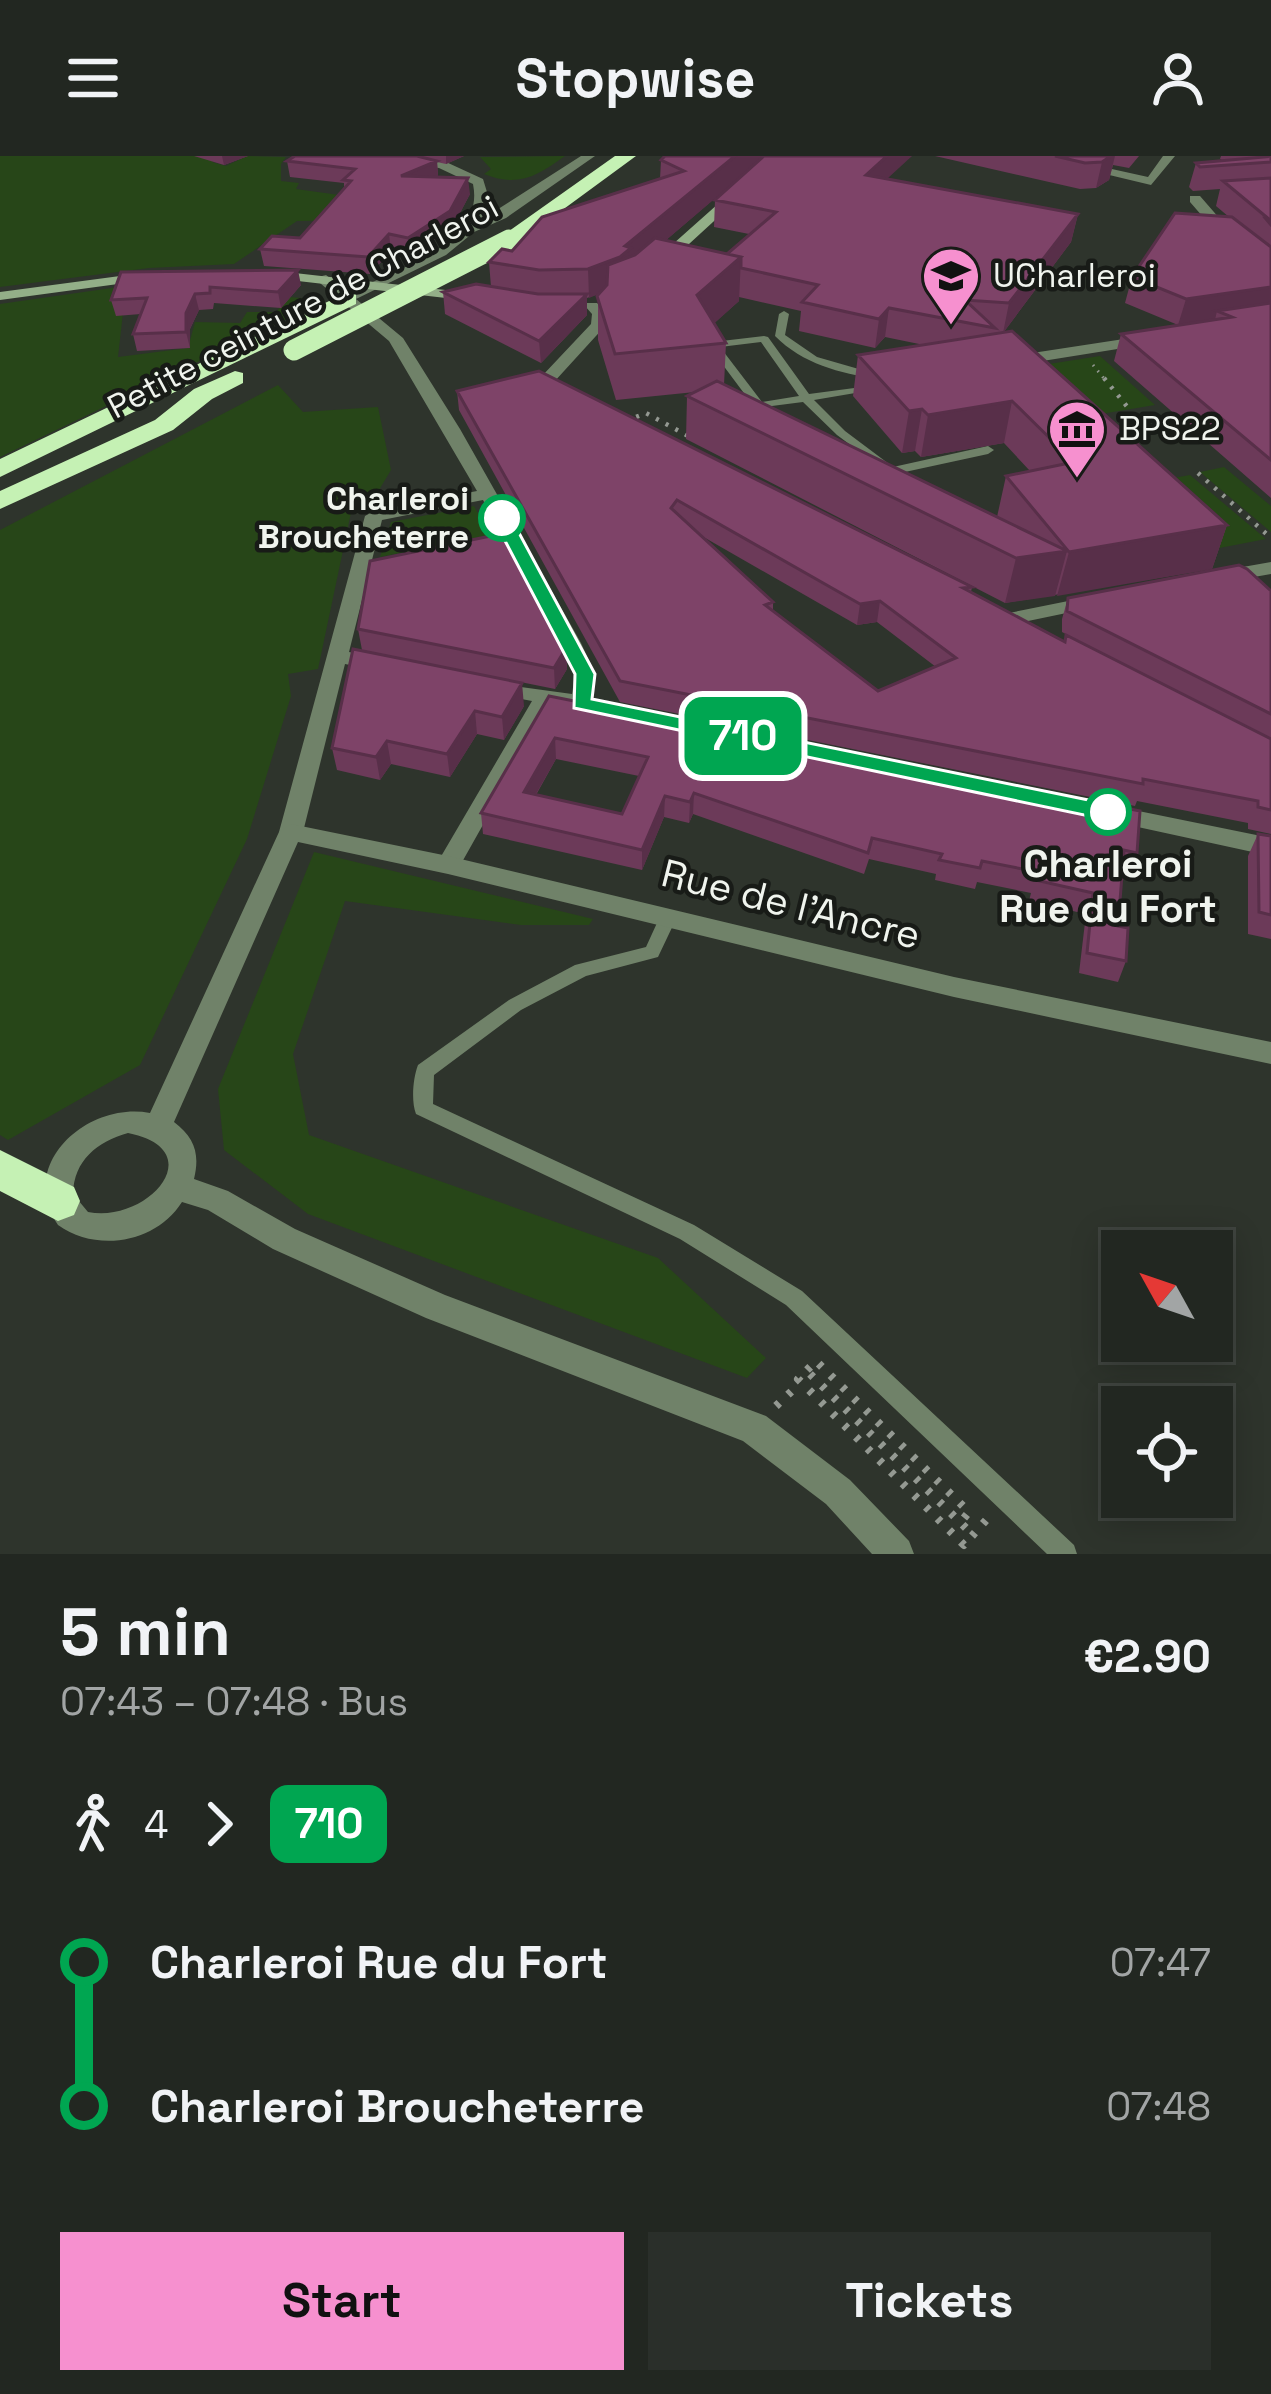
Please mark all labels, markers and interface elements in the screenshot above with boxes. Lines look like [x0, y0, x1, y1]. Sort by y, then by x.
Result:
text: Stopwise [516, 44, 755, 113]
icon: menu [60, 45, 126, 111]
icon: person [1145, 45, 1211, 111]
street label: Petite ceinture de Charleroi [100, 186, 506, 428]
school or university icon: UCharleroi [920, 245, 982, 327]
place label: UCharleroi [993, 255, 1156, 297]
museum icon: BPS22 [1046, 398, 1108, 480]
place label: BPS22 [1119, 408, 1221, 450]
place label: Charleroi Broucheterre [258, 478, 469, 558]
marker: Charleroi Broucheterre [480, 496, 524, 540]
line badge: 710 [674, 697, 812, 775]
text: 710 [708, 709, 778, 762]
marker: Charleroi Rue du Fort [1086, 790, 1130, 834]
place label: Charleroi Rue du Fort [999, 839, 1217, 933]
street label: Rue de l'Ancre [657, 848, 925, 960]
north arrow [1101, 1230, 1233, 1362]
map controls [1101, 1230, 1233, 1518]
button: locate [1101, 1386, 1233, 1518]
text: 5 min [60, 1590, 231, 1674]
text: €2.90 [1083, 1628, 1211, 1685]
text: 07:43 – 07:48 · Bus [60, 1677, 408, 1726]
icon: walk [60, 1791, 126, 1857]
icon: forward [186, 1791, 252, 1857]
text: 710 [294, 1797, 363, 1850]
text: 4 [144, 1800, 168, 1849]
text: Charleroi Rue du Fort [150, 1934, 608, 1991]
text: 07:47 [1110, 1938, 1211, 1987]
text: Charleroi Broucheterre [150, 2078, 644, 2135]
text: 07:48 [1106, 2082, 1211, 2131]
button: Start [60, 2232, 624, 2370]
button: Tickets [648, 2232, 1211, 2370]

